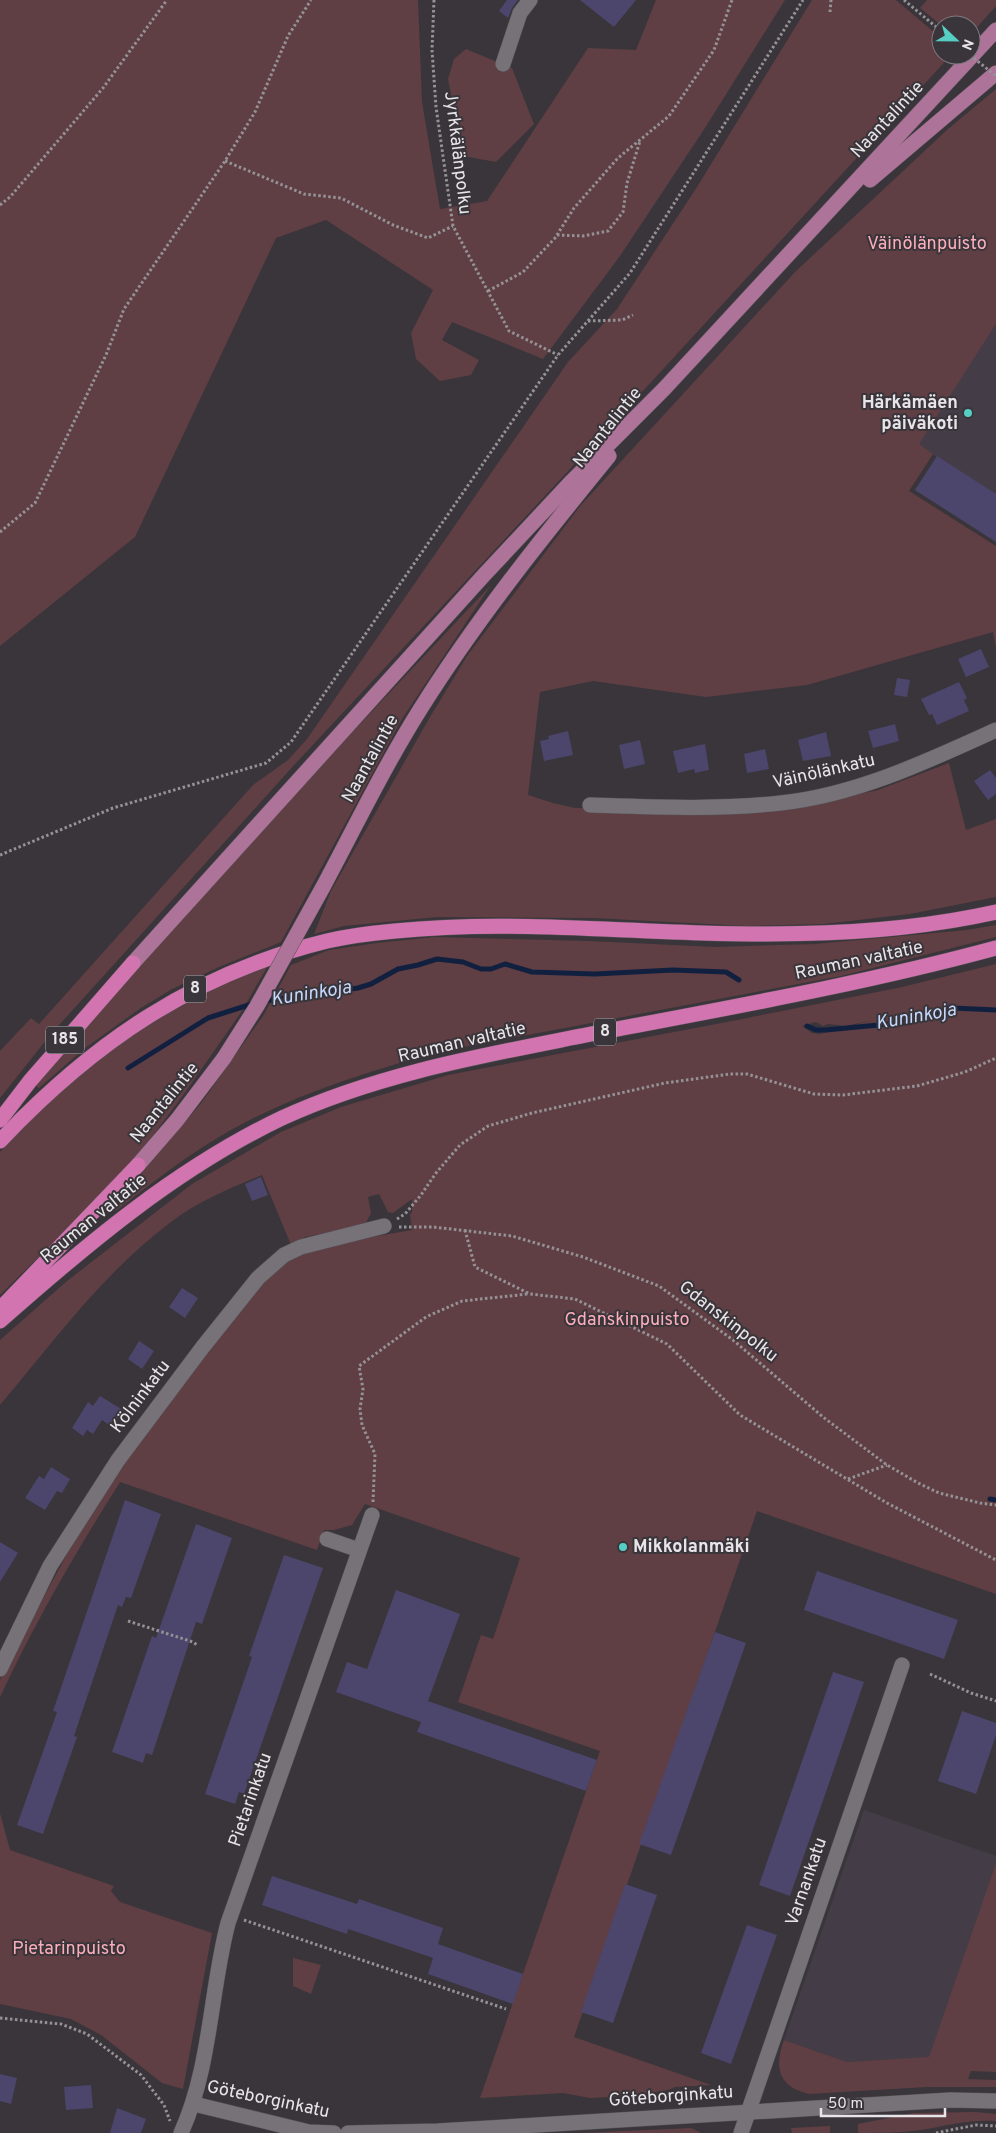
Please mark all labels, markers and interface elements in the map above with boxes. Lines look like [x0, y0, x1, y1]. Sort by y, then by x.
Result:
north arrow [931, 15, 981, 65]
text: N [957, 36, 976, 52]
street label: Naantalintie [846, 77, 930, 163]
street label: Jyrkkälänpolku [438, 90, 476, 216]
park label: Väinölänpuisto [867, 233, 987, 256]
street label: Naantalintie [568, 383, 648, 473]
place label: Härkämäen päiväkoti [862, 392, 958, 436]
marker: Härkämäen päiväkoti [962, 407, 974, 419]
street label: Naantalintie [337, 711, 405, 807]
street label: Väinölänkatu [771, 749, 877, 795]
street label: Rauman valtatie [793, 936, 925, 986]
road number: 8 [184, 976, 206, 1002]
water label: Kuninkoja [269, 976, 353, 1012]
water label: Kuninkoja [874, 998, 958, 1036]
street label: Rauman valtatie [396, 1017, 528, 1069]
road number: 8 [594, 1019, 616, 1046]
road number: 185 [46, 1026, 84, 1054]
street label: Naantalintie [125, 1058, 205, 1148]
street label: Rauman valtatie [36, 1169, 152, 1269]
street label: Gdanskinpolku [674, 1276, 782, 1368]
park label: Gdanskinpuisto [564, 1309, 690, 1332]
street label: Kölninkatu [106, 1356, 176, 1438]
place label: Mikkolanmäki [633, 1536, 750, 1559]
marker: Mikkolanmäki [617, 1541, 629, 1553]
street label: Pietarinkatu [224, 1750, 278, 1850]
street label: Varnankatu [781, 1835, 833, 1929]
park label: Pietarinpuisto [12, 1938, 126, 1961]
street label: Göteborginkatu [204, 2076, 332, 2124]
street label: Göteborginkatu [608, 2081, 734, 2113]
scale bar [821, 2086, 945, 2118]
text: 50 m [828, 2095, 863, 2114]

